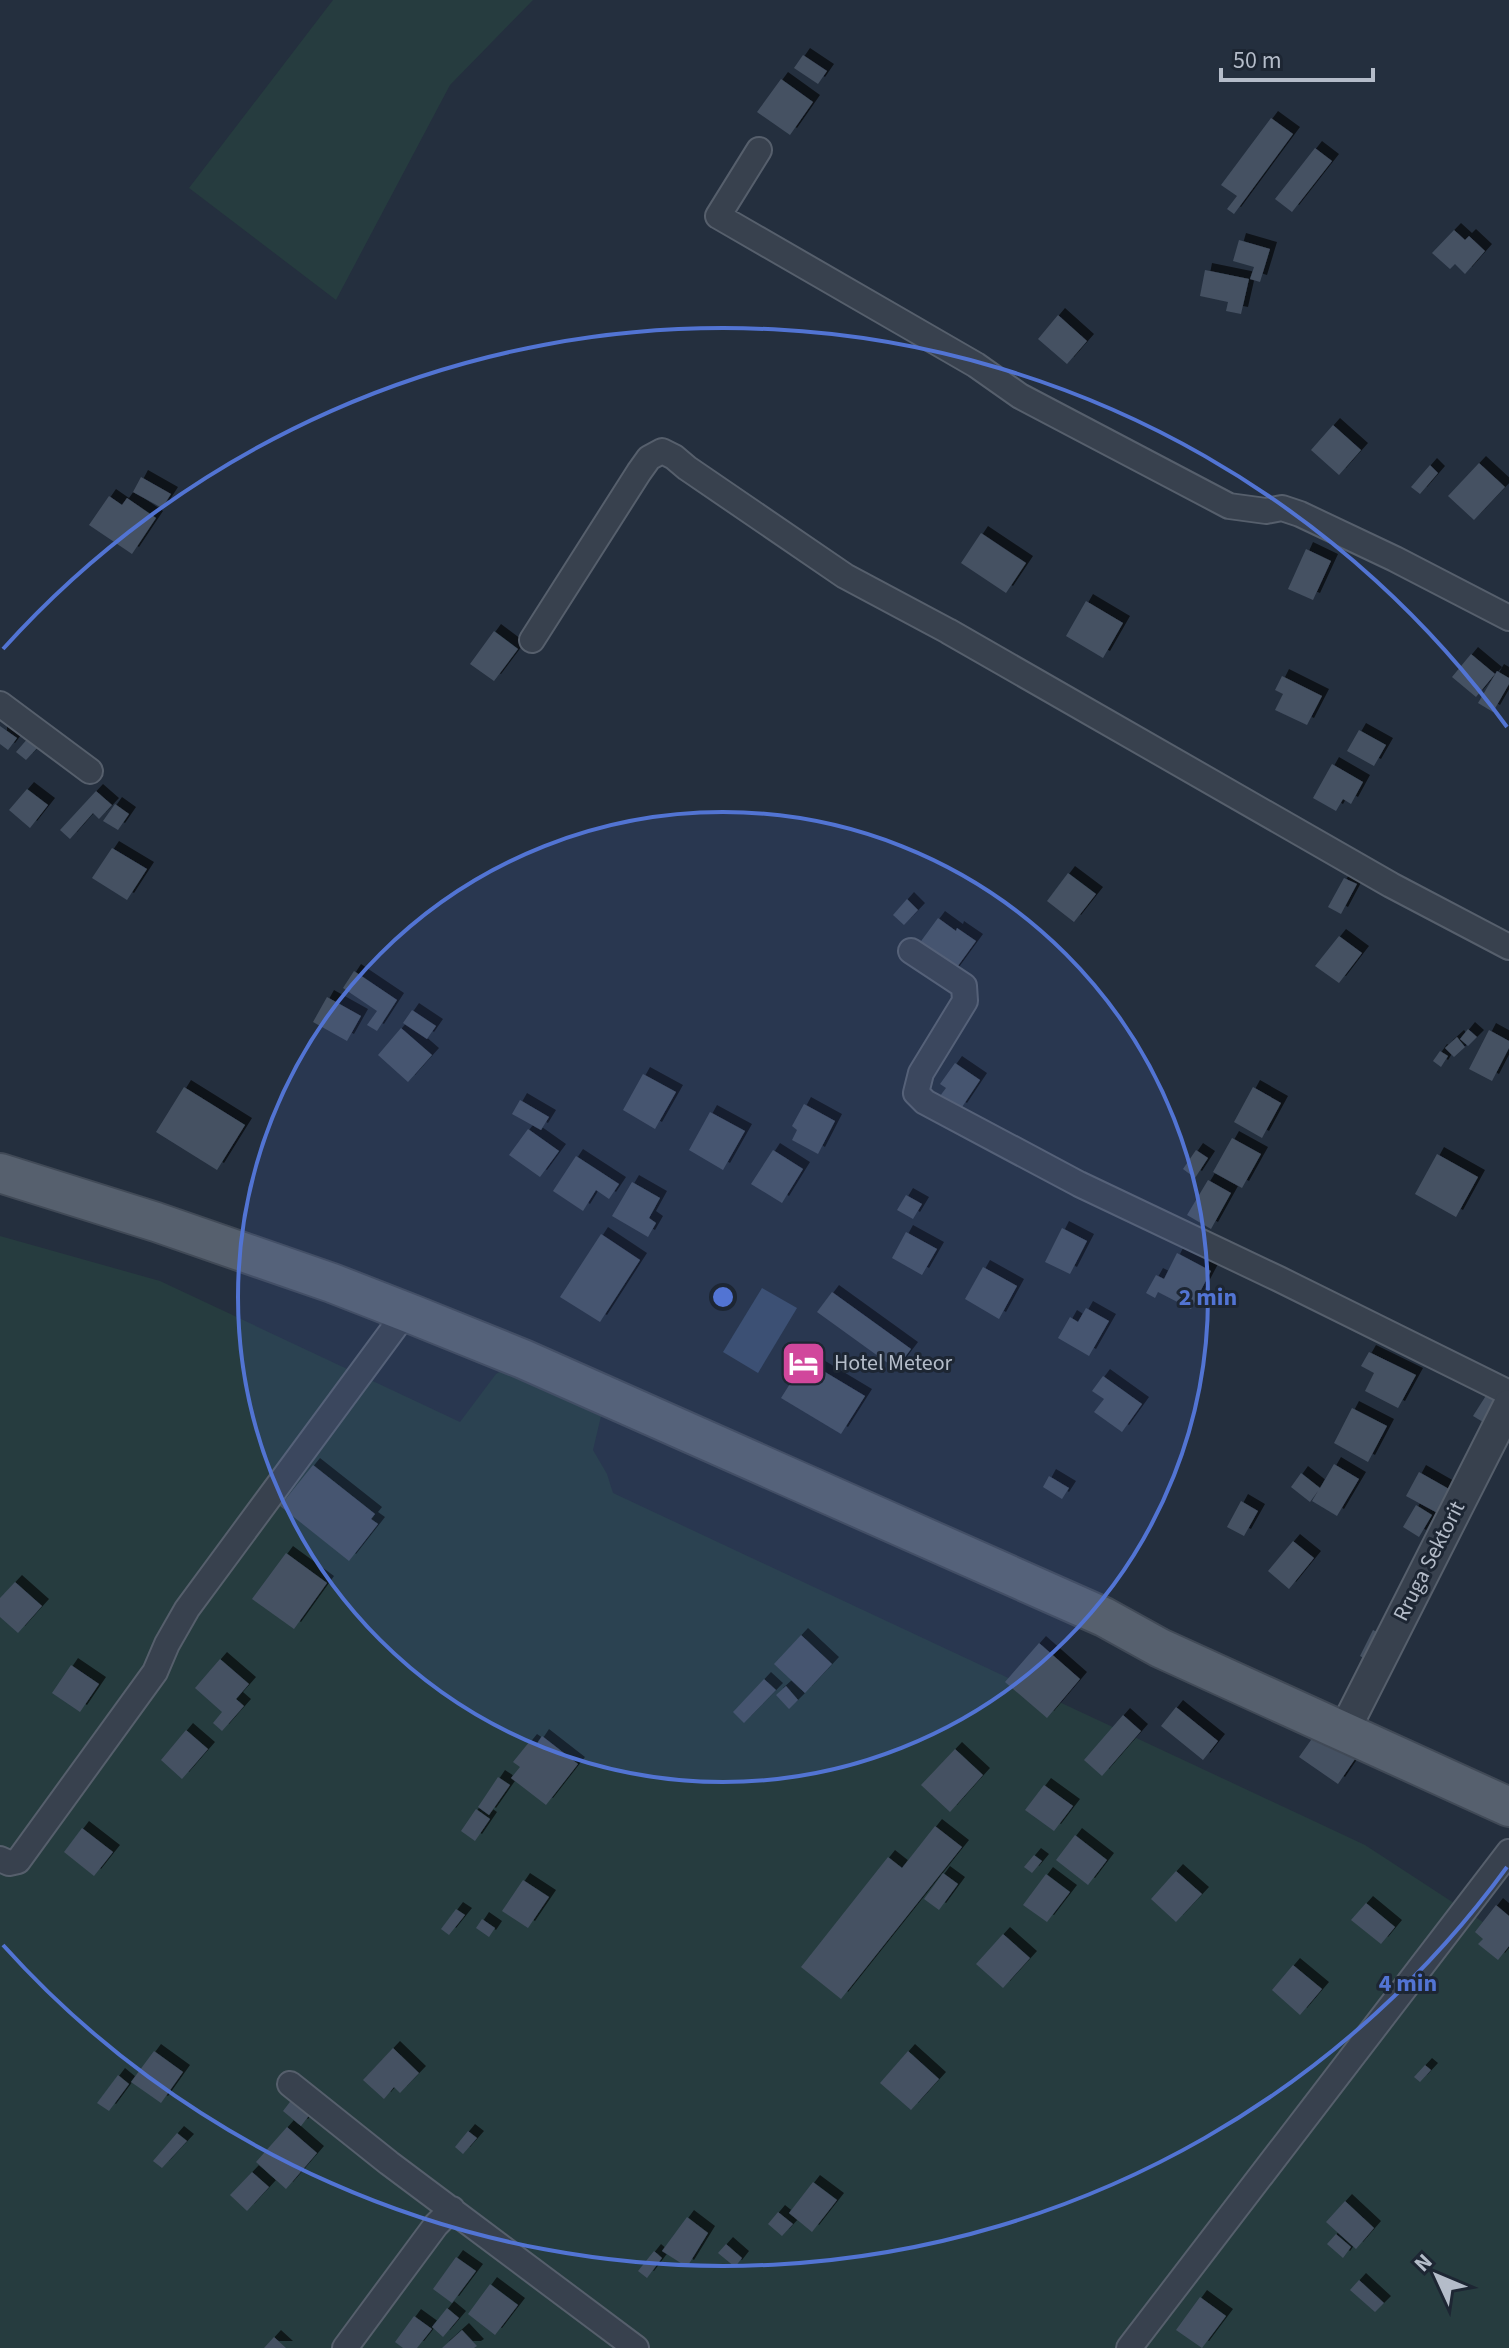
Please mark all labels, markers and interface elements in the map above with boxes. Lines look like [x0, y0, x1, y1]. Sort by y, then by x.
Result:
scale bar [1221, 32, 1373, 82]
text: 50 m [1233, 43, 1282, 78]
text: 2 min [1179, 1280, 1237, 1315]
centre of rings [709, 1283, 737, 1311]
hotel icon: Hotel Meteor [779, 1339, 827, 1387]
place label: Hotel Meteor [834, 1347, 953, 1379]
street label: Rruga Sektorit [1385, 1495, 1473, 1627]
text: 4 min [1379, 1966, 1437, 2001]
north arrow [1397, 2236, 1477, 2316]
text: N [1407, 2246, 1440, 2279]

